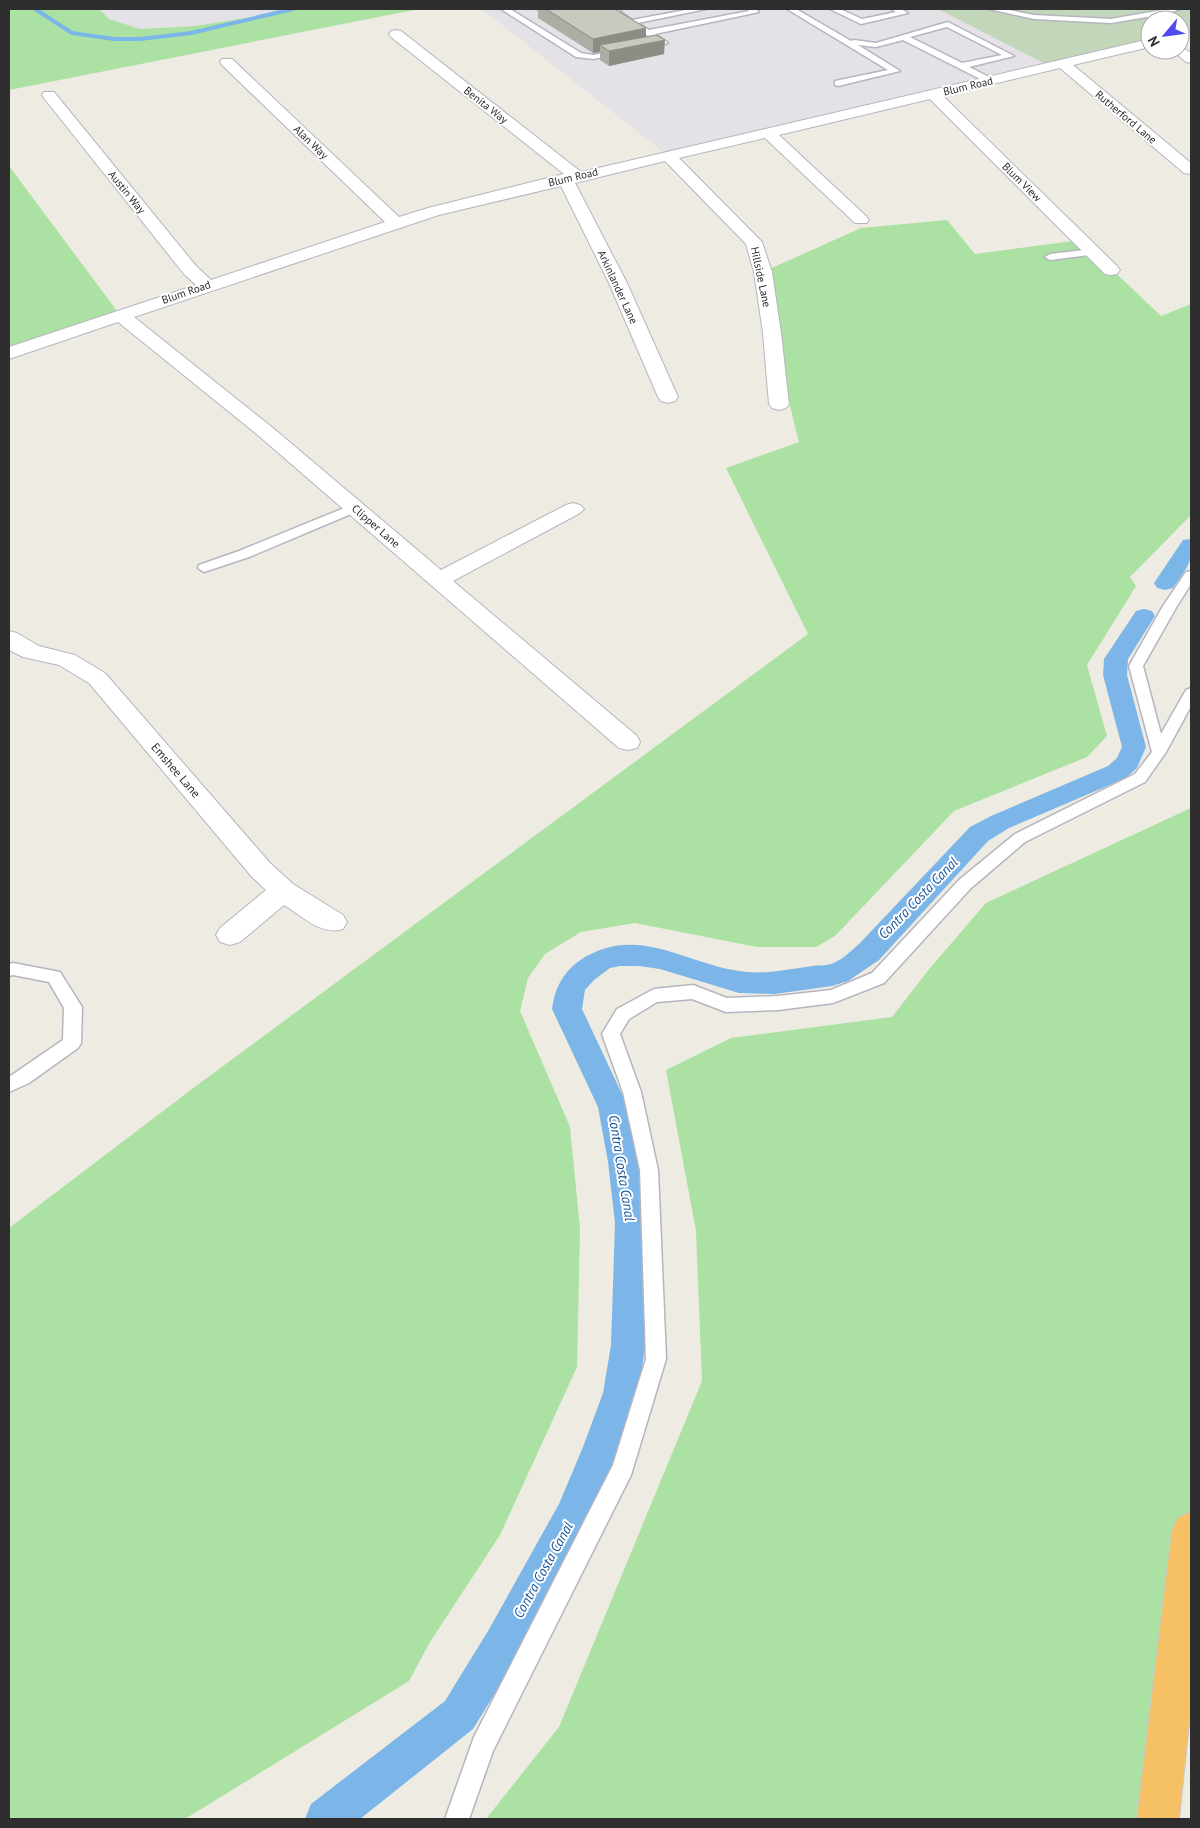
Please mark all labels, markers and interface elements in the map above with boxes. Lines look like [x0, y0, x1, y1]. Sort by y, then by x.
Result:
north arrow [1140, 10, 1190, 60]
text: N [1144, 33, 1164, 50]
street label: Blum Road [942, 73, 994, 99]
street label: Benita Way [461, 83, 512, 127]
street label: Rutherford Lane [1092, 87, 1160, 147]
street label: Alan Way [291, 122, 332, 163]
street label: Blum View [999, 159, 1045, 205]
street label: Blum Road [547, 164, 599, 190]
street label: Austin Way [105, 168, 149, 217]
street label: Hillside Lane [748, 246, 774, 309]
street label: Arkinlander Lane [595, 248, 641, 326]
street label: Blum Road [160, 277, 212, 307]
street label: Clipper Lane [349, 501, 403, 551]
street label: Emshee Lane [148, 740, 204, 800]
water label: Contra Costa Canal [874, 853, 962, 943]
water label: Contra Costa Canal [605, 1114, 639, 1223]
water label: Contra Costa Canal [509, 1519, 577, 1621]

